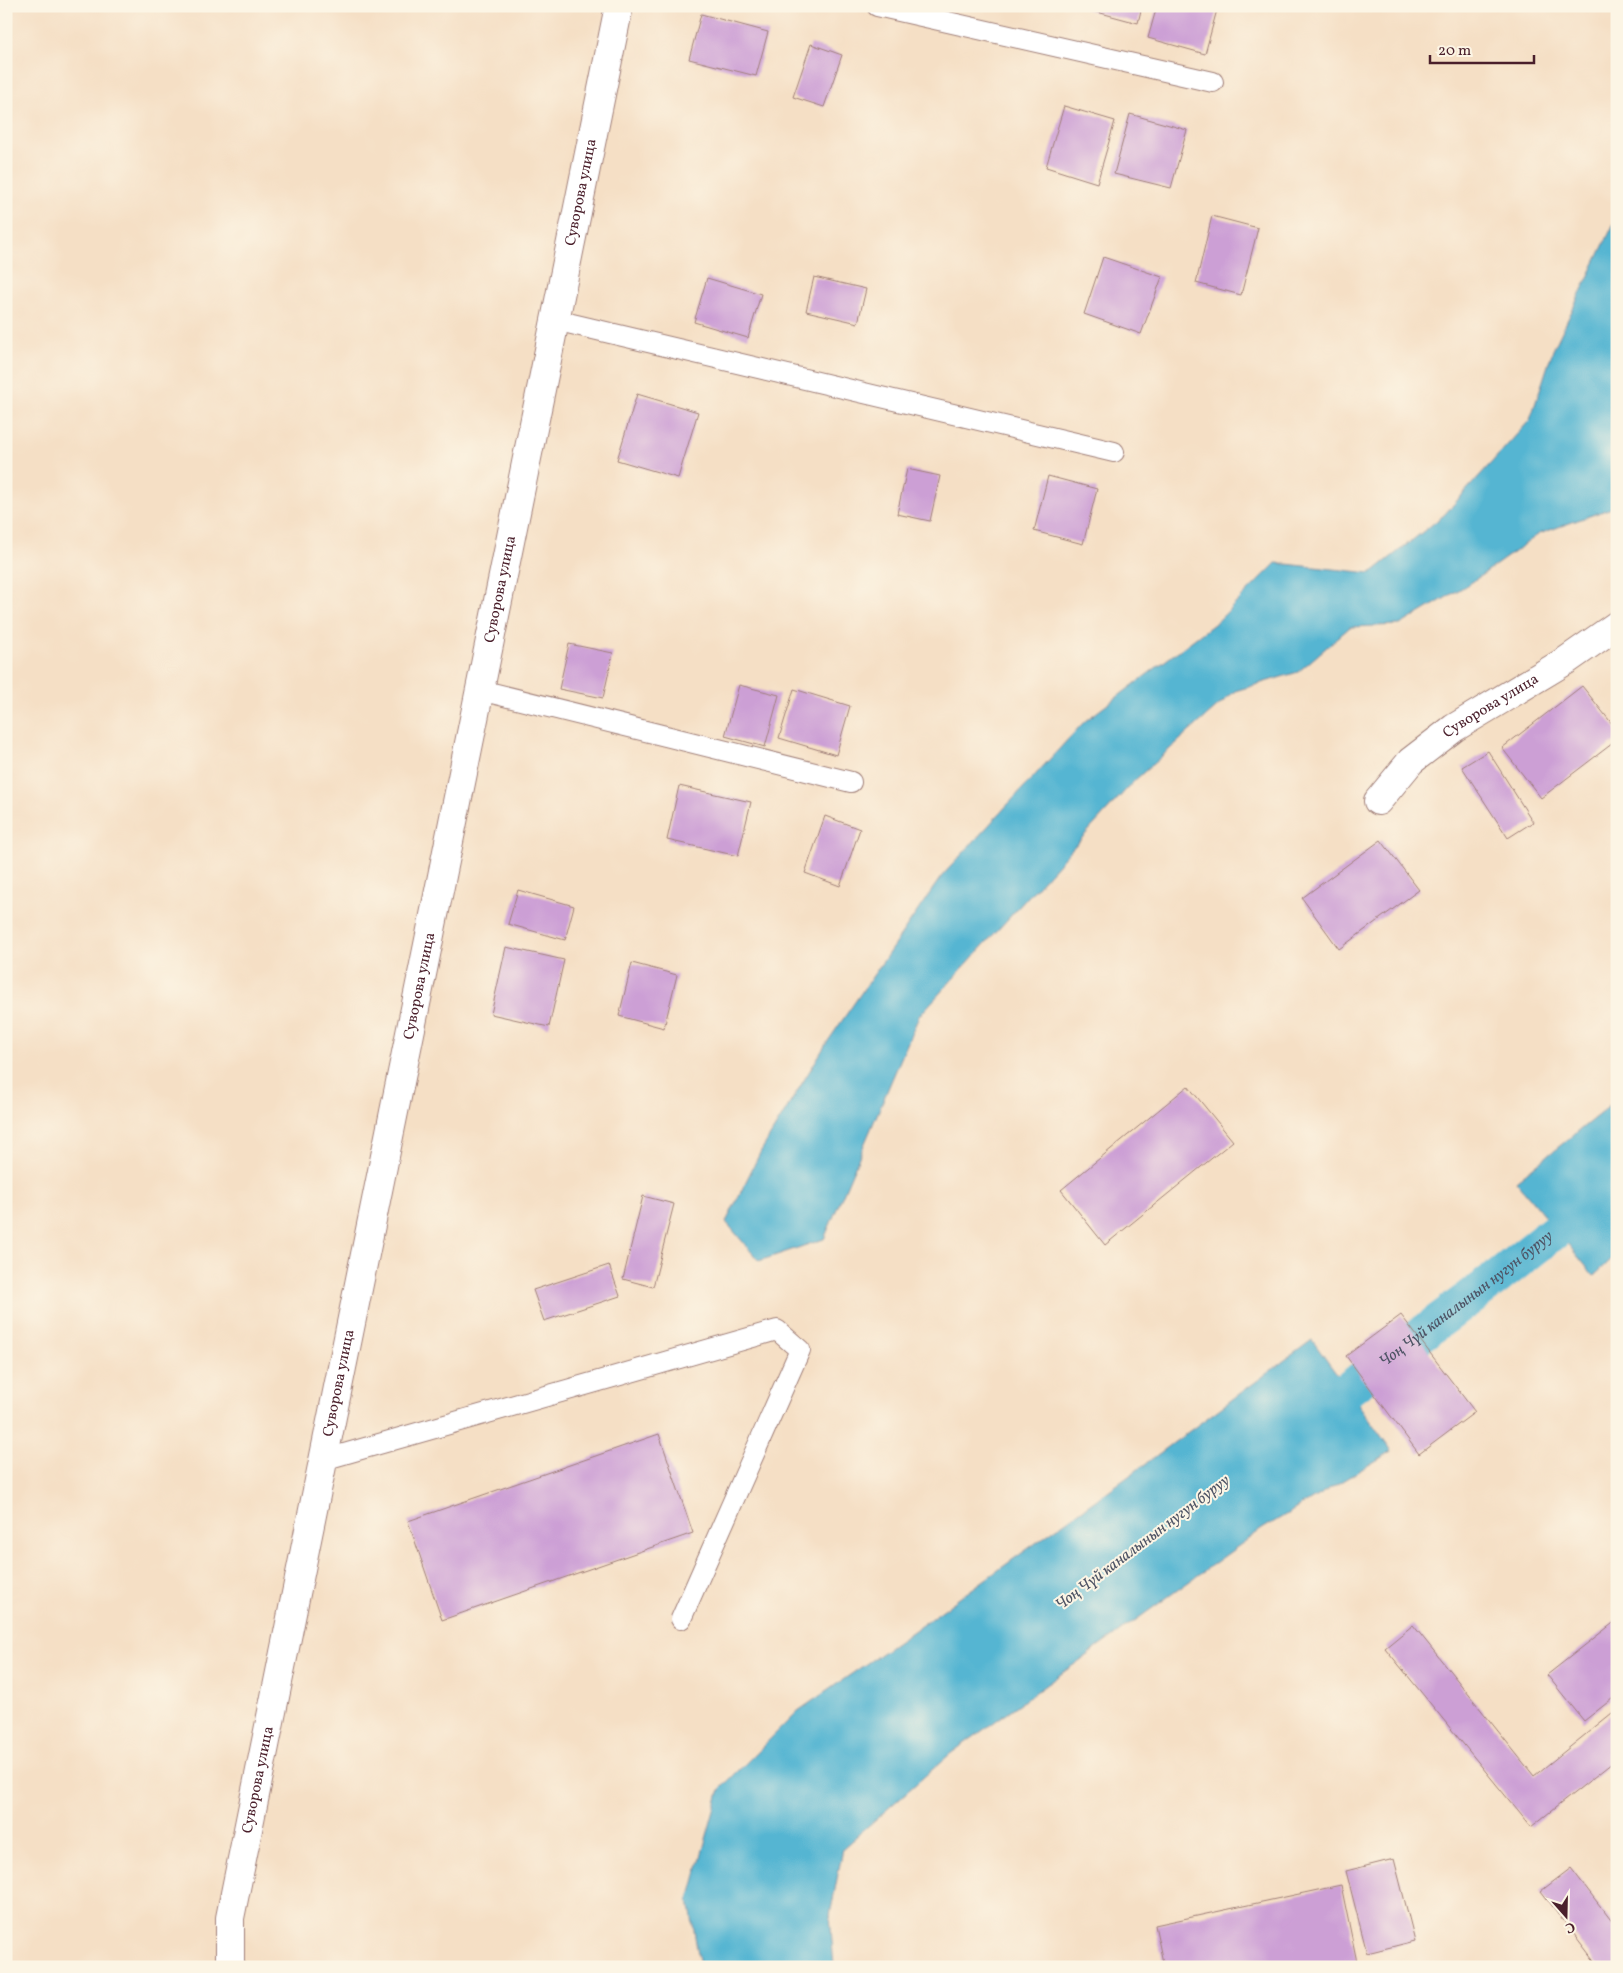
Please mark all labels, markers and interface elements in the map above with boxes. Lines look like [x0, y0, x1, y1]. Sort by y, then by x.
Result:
scale bar [1430, 32, 1534, 64]
text: 20 m [1438, 41, 1471, 62]
street label: Суворова улица [560, 137, 602, 248]
street label: Суворова улица [479, 534, 521, 645]
street label: Суворова улица [1438, 669, 1543, 743]
street label: Суворова улица [398, 931, 441, 1042]
water label: Чоң Чүй каналынын нугун буруу [1375, 1226, 1558, 1373]
street label: Суворова улица [318, 1327, 360, 1438]
water label: Чоң Чүй каналынын нугун буруу [1051, 1470, 1235, 1616]
street label: Суворова улица [237, 1724, 279, 1835]
north arrow [1540, 1890, 1590, 1940]
text: С [1562, 1916, 1577, 1937]

